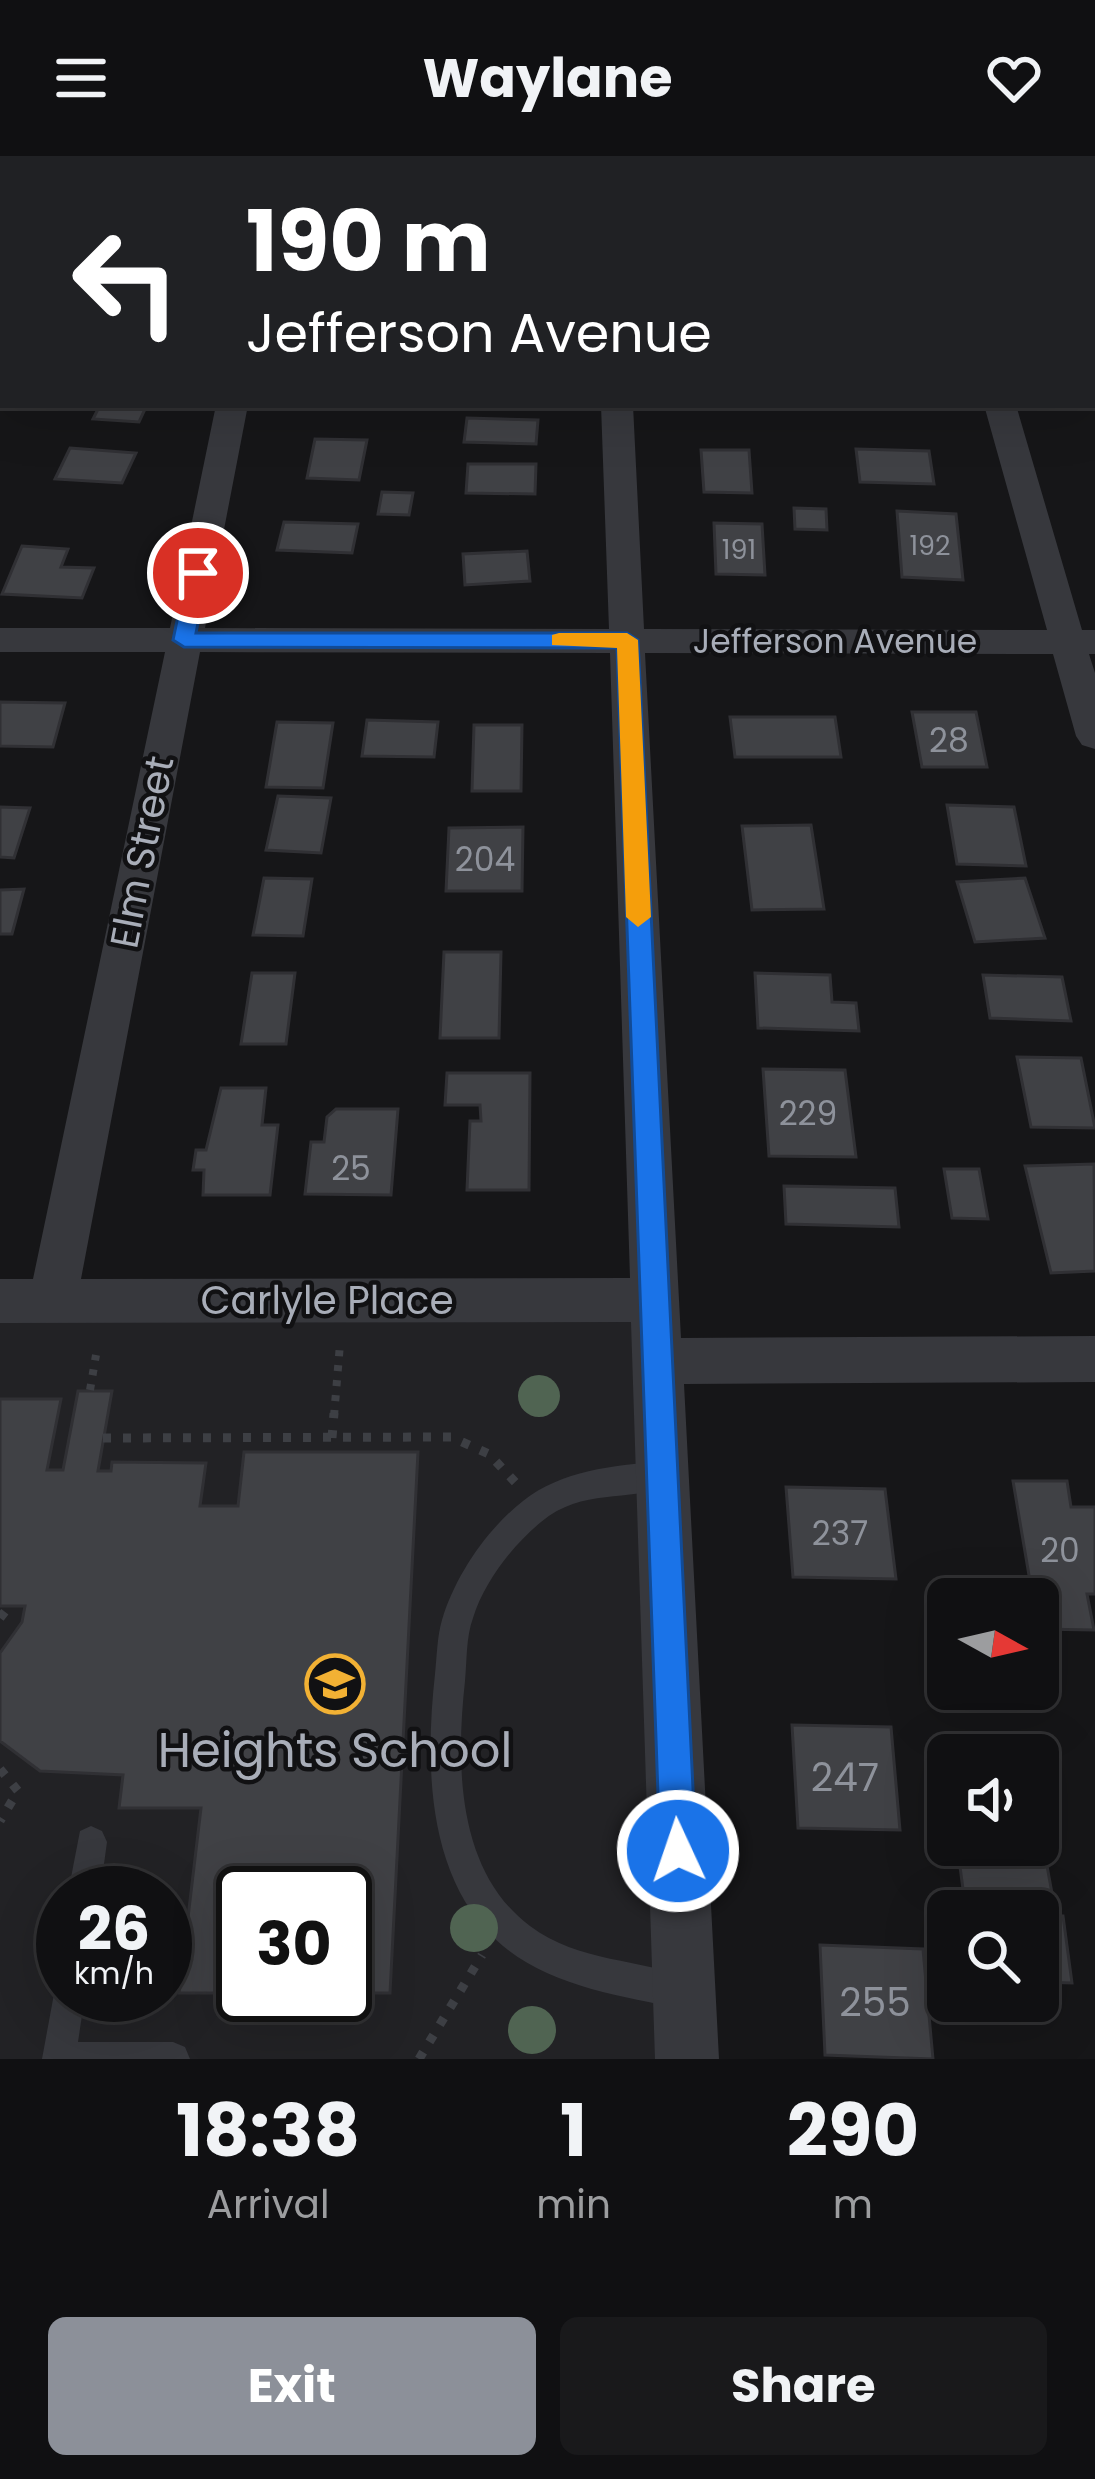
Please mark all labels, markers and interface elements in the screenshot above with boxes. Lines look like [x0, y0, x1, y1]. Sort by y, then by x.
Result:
text: Waylane [423, 40, 672, 116]
icon: menu [48, 45, 114, 111]
icon: heart [981, 45, 1047, 111]
text: 190 m [246, 183, 491, 300]
icon: left [48, 204, 204, 360]
text: Jefferson Avenue [246, 295, 712, 371]
pin [147, 522, 249, 624]
house number: 192 [909, 527, 951, 564]
house number: 191 [722, 531, 756, 568]
icon: arrive [165, 540, 231, 606]
street label: Jefferson Avenue [693, 618, 977, 665]
house number: 28 [929, 717, 969, 764]
street label: Elm Street [96, 751, 188, 953]
house number: 204 [455, 836, 515, 883]
house number: 229 [779, 1090, 837, 1137]
house number: 25 [331, 1145, 371, 1192]
street label: Carlyle Place [200, 1273, 454, 1328]
house number: 237 [812, 1510, 868, 1557]
house number: 20 [1040, 1527, 1080, 1574]
north arrow [927, 1578, 1059, 1710]
map controls [927, 1578, 1059, 2022]
school or university icon: Heights School [304, 1653, 366, 1715]
place label: Heights School [158, 1717, 512, 1784]
button: sound [927, 1734, 1059, 1866]
house number: 247 [811, 1750, 879, 1805]
position arrow [615, 1788, 741, 1914]
speed limit sign: 30 [216, 1866, 372, 2022]
text: 26 [78, 1887, 150, 1971]
button: search [927, 1890, 1059, 2022]
text: km/h [74, 1952, 154, 1995]
house number: 255 [839, 1975, 911, 2030]
text: 18:38 [176, 2080, 360, 2181]
text: 1 [560, 2080, 587, 2181]
text: 290 [787, 2080, 919, 2181]
text: Arrival [207, 2177, 329, 2232]
text: min [536, 2177, 611, 2232]
text: m [833, 2177, 873, 2232]
button: Exit [48, 2317, 536, 2455]
button: Share [560, 2317, 1047, 2455]

